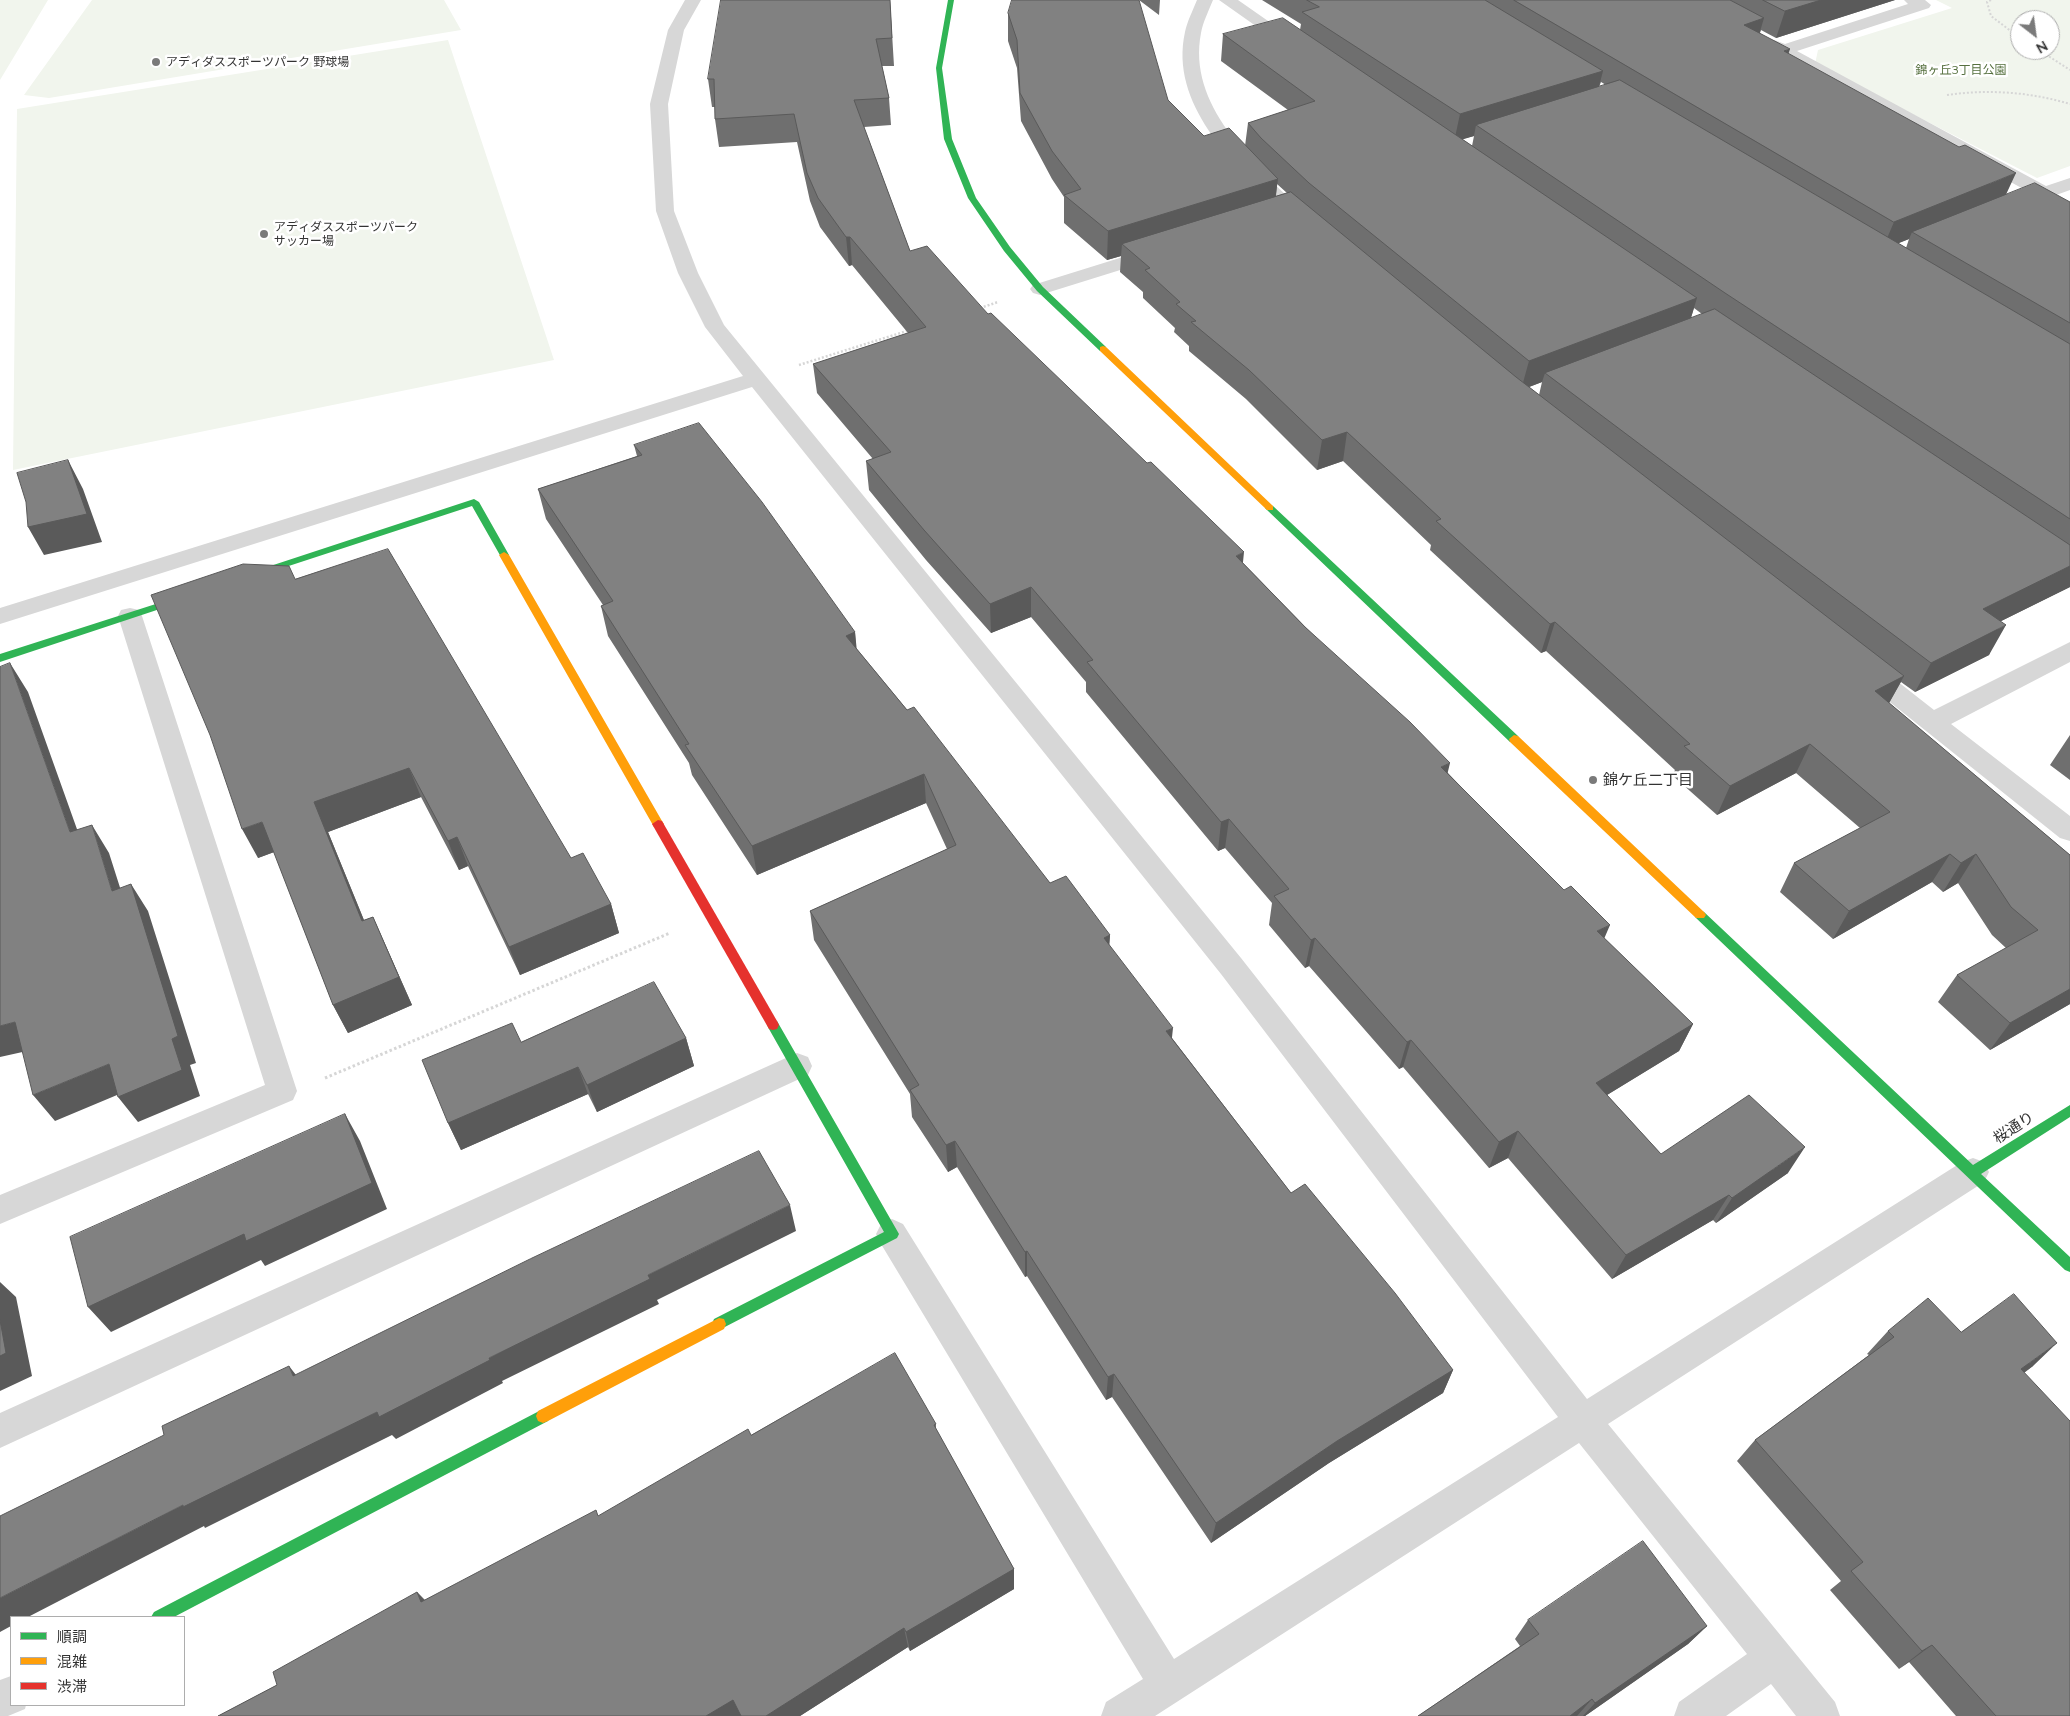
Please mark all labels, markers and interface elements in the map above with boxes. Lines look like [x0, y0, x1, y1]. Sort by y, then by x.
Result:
north arrow [2010, 10, 2060, 60]
text: N [2033, 37, 2051, 58]
place label: アディダススポーツパーク 野球場 [166, 55, 349, 69]
marker: アディダススポーツパーク 野球場 [150, 56, 162, 68]
park label: 錦ヶ丘3丁目公園 [1915, 63, 2007, 77]
place label: アディダススポーツパーク サッカー場 [274, 220, 418, 248]
marker: アディダススポーツパーク サッカー場 [258, 228, 270, 240]
place label: 錦ケ丘二丁目 [1603, 771, 1693, 789]
marker: 錦ケ丘二丁目 [1587, 774, 1599, 786]
street label: 桜通り [1990, 1108, 2038, 1148]
legend [10, 1616, 185, 1706]
text: 順調 [57, 1627, 87, 1646]
text: 混雑 [57, 1652, 87, 1671]
text: 渋滞 [57, 1677, 87, 1696]

